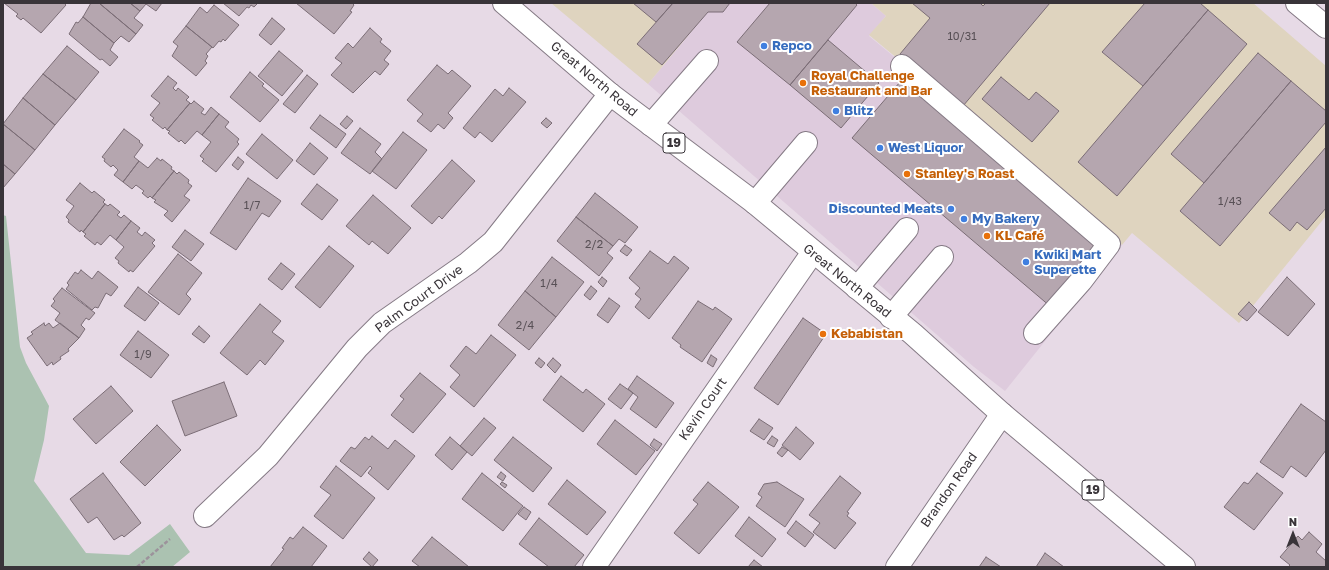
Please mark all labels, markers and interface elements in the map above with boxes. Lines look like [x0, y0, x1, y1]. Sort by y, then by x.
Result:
house number: 10/31 [947, 30, 977, 44]
street label: Great North Road [547, 38, 641, 120]
place label: Repco [772, 38, 812, 54]
marker: Repco [759, 41, 769, 51]
place label: Royal Challenge Restaurant and Bar [811, 68, 932, 99]
marker: Royal Challenge Restaurant and Bar [798, 78, 808, 88]
place label: Blitz [844, 103, 873, 119]
marker: Blitz [831, 106, 841, 116]
road number: 19 [663, 133, 685, 153]
place label: West Liquor [888, 140, 963, 156]
marker: West Liquor [875, 143, 885, 153]
place label: Stanley's Roast [915, 166, 1014, 182]
marker: Stanley's Roast [902, 169, 912, 179]
house number: 1/43 [1218, 195, 1242, 209]
house number: 1/7 [244, 199, 260, 213]
place label: Discounted Meats [829, 201, 943, 217]
marker: Discounted Meats [946, 204, 956, 214]
place label: My Bakery [972, 211, 1039, 227]
marker: My Bakery [959, 214, 969, 224]
place label: KL Café [995, 228, 1044, 244]
marker: KL Café [982, 231, 992, 241]
house number: 2/2 [585, 238, 603, 252]
street label: Great North Road [800, 241, 894, 321]
place label: Kwiki Mart Superette [1034, 247, 1101, 278]
marker: Kwiki Mart Superette [1021, 257, 1031, 267]
street label: Palm Court Drive [372, 262, 466, 336]
house number: 1/4 [540, 277, 558, 291]
house number: 2/4 [516, 319, 534, 333]
place label: Kebabistan [831, 326, 903, 342]
marker: Kebabistan [818, 329, 828, 339]
house number: 1/9 [134, 348, 152, 362]
street label: Kevin Court [676, 375, 730, 443]
street label: Brandon Road [917, 450, 981, 530]
road number: 19 [1082, 480, 1104, 500]
north arrow [1273, 514, 1313, 554]
text: N [1289, 515, 1297, 528]

